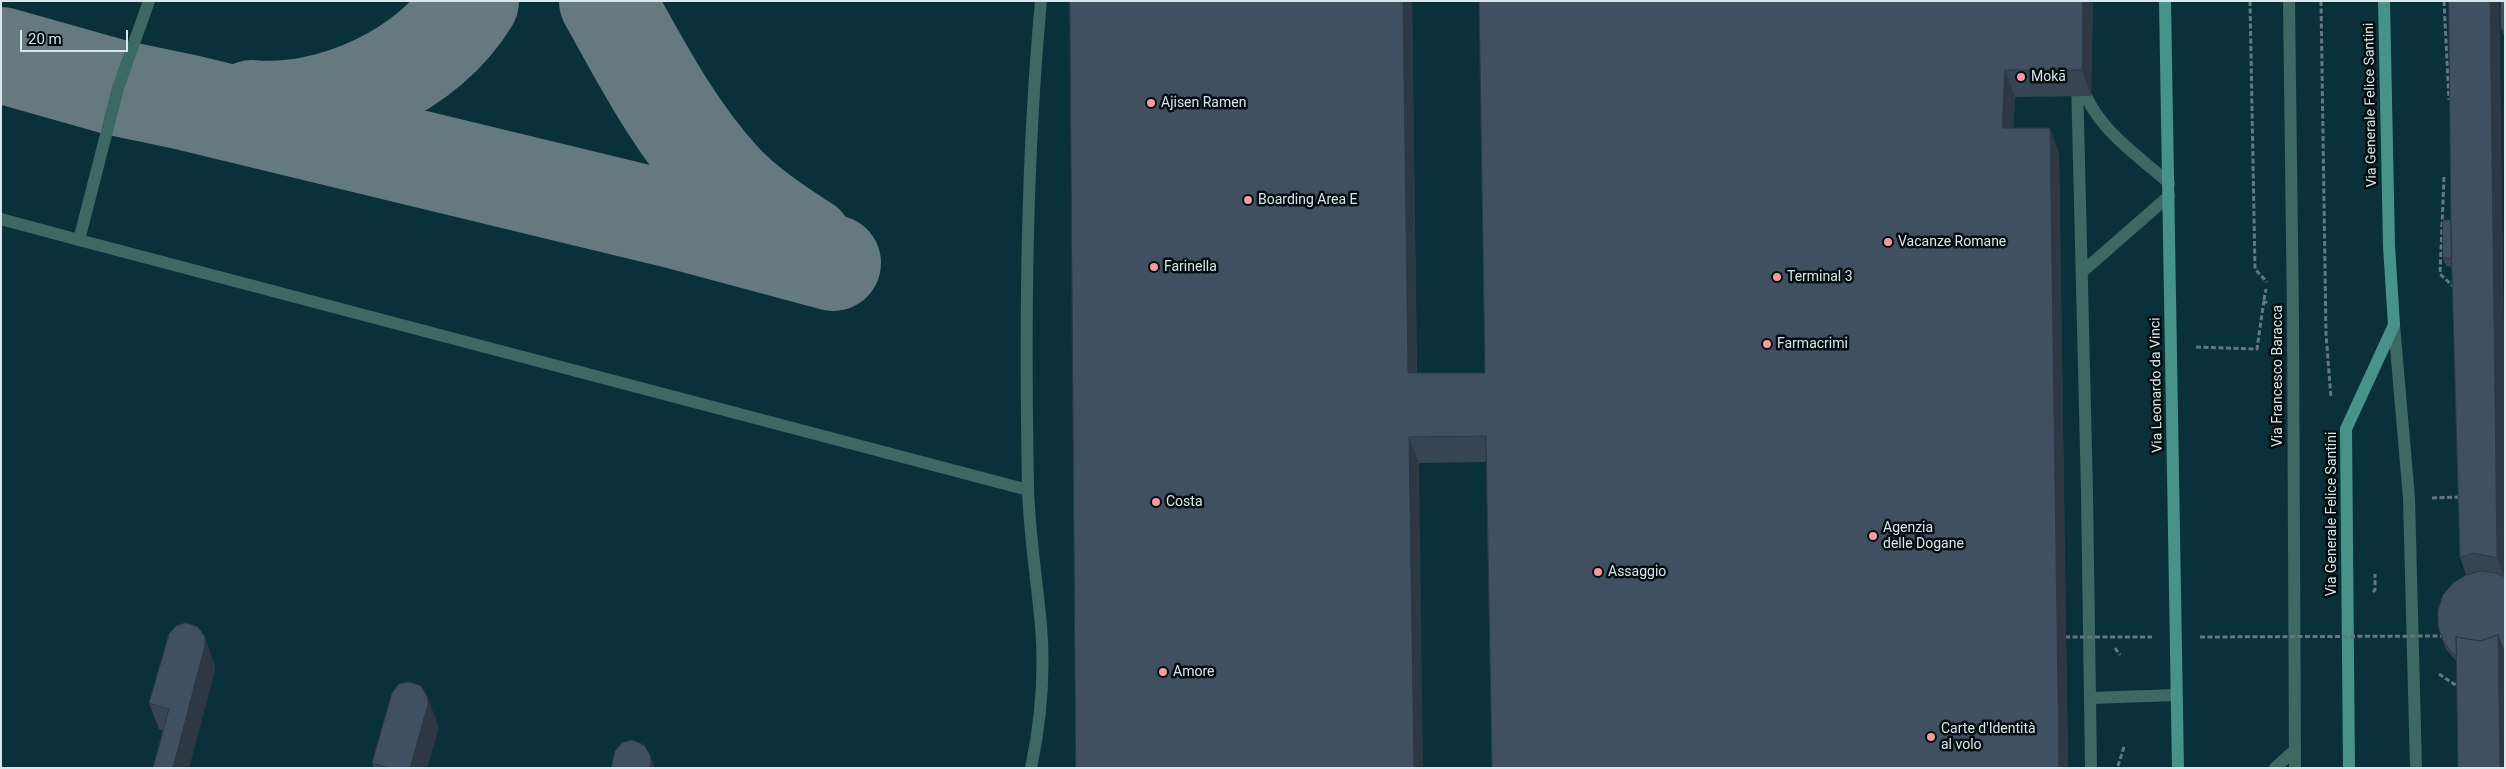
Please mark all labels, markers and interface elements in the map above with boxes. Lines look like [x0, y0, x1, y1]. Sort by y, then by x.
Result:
scale bar [22, 20, 130, 52]
street label: Via Generale Felice Santini [2361, 22, 2381, 188]
text: 20 m [28, 30, 62, 48]
place label: Mokā [2031, 69, 2066, 85]
marker: Mokā [2015, 71, 2027, 83]
place label: Ajisen Ramen [1161, 95, 1246, 111]
marker: Ajisen Ramen [1145, 97, 1157, 109]
place label: Boarding Area E [1258, 192, 1358, 208]
marker: Boarding Area E [1242, 194, 1254, 206]
place label: Vacanze Romane [1898, 234, 2006, 250]
marker: Vacanze Romane [1882, 236, 1894, 248]
place label: Farinella [1164, 259, 1217, 275]
marker: Farinella [1148, 261, 1160, 273]
place label: Terminal 3 [1787, 269, 1853, 285]
marker: Terminal 3 [1771, 271, 1783, 283]
street label: Via Francesco Baracca [2270, 305, 2286, 447]
street label: Via Leonardo da Vinci [2147, 317, 2167, 453]
place label: Farmacrimi [1777, 336, 1848, 352]
marker: Farmacrimi [1761, 338, 1773, 350]
street label: Via Generale Felice Santini [2324, 432, 2340, 596]
place label: Costa [1166, 494, 1203, 510]
marker: Costa [1150, 496, 1162, 508]
place label: Agenzia delle Dogane [1883, 520, 1964, 552]
marker: Agenzia delle Dogane [1867, 530, 1879, 542]
place label: Assaggio [1608, 564, 1666, 580]
marker: Assaggio [1592, 566, 1604, 578]
place label: Amore [1173, 664, 1214, 680]
marker: Amore [1157, 666, 1169, 678]
place label: Carte d'Identità al volo [1941, 721, 2036, 754]
marker: Carte d'Identità al volo [1925, 731, 1937, 743]

